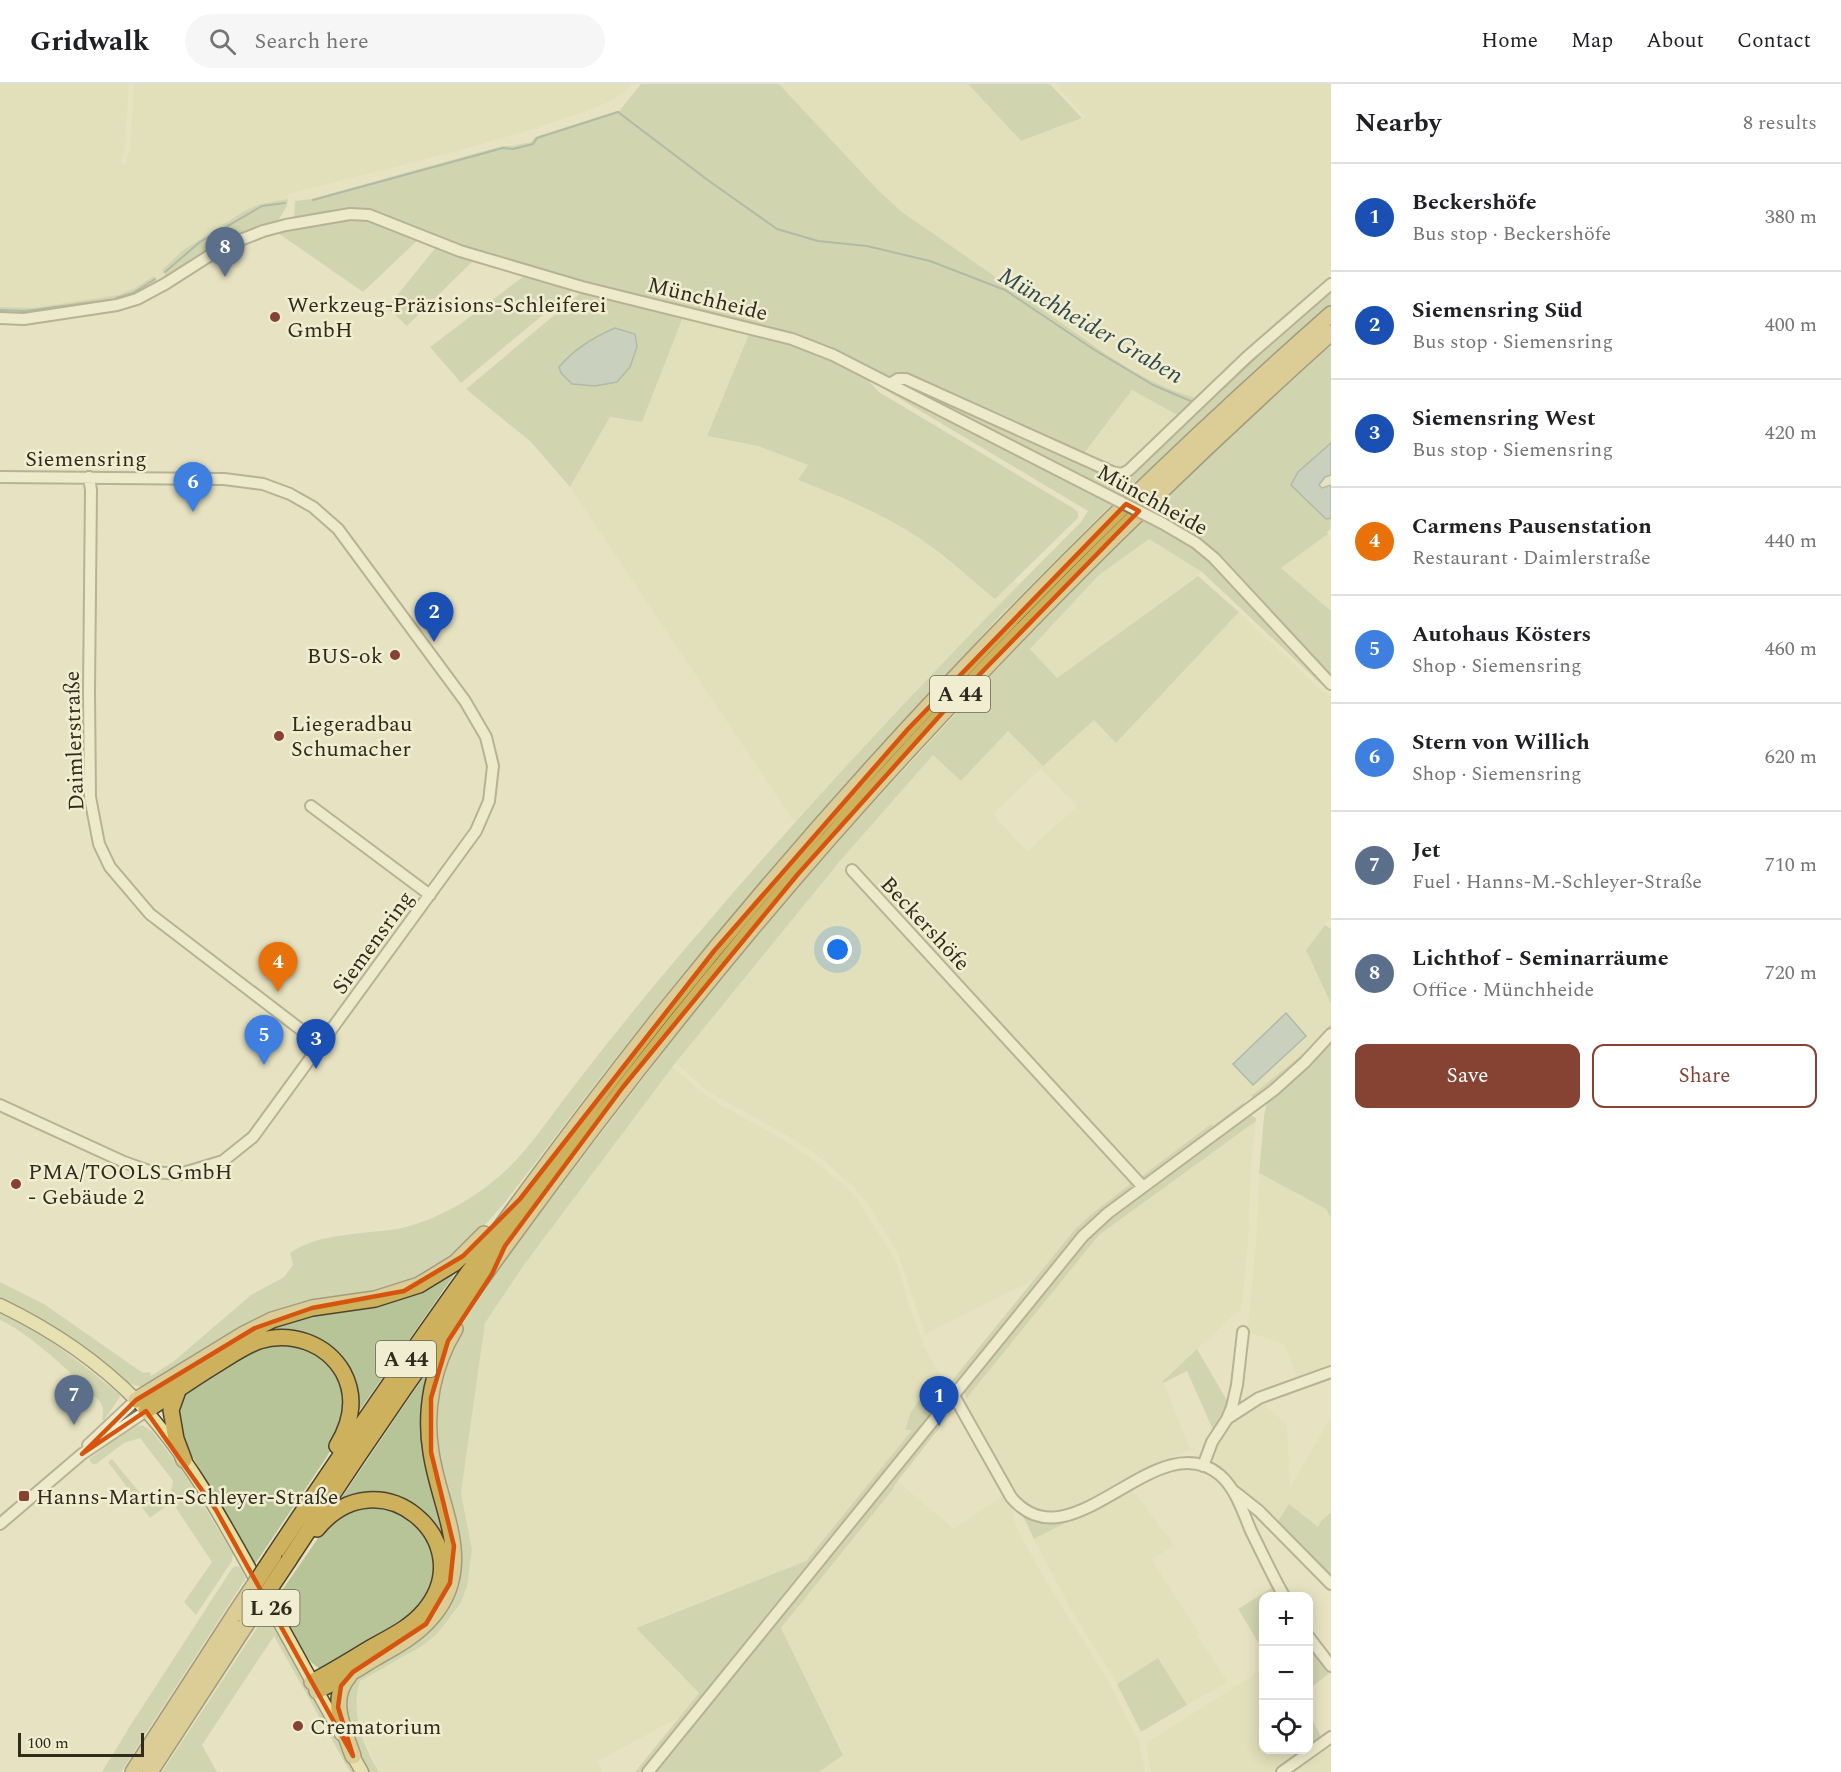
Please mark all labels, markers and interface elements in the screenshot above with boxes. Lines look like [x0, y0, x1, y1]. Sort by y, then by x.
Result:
search box [185, 14, 605, 68]
text: Gridwalk [30, 20, 149, 63]
icon: search [206, 25, 239, 58]
text: Search here [254, 25, 369, 58]
text: Home [1481, 25, 1538, 57]
text: Map [1571, 25, 1613, 57]
text: About [1646, 25, 1704, 57]
text: Contact [1737, 25, 1811, 57]
text: Nearby [1355, 103, 1441, 143]
text: 8 results [1743, 108, 1817, 138]
text: Beckershöfe [1412, 186, 1537, 219]
text: 1 [1369, 202, 1380, 232]
text: 380 m [1765, 202, 1817, 232]
text: Bus stop · Beckershöfe [1412, 219, 1611, 249]
pin: 8 [206, 228, 244, 277]
water label: Münchheider Graben [991, 258, 1190, 394]
street label: Münchheide [644, 269, 771, 330]
place label: Werkzeug-Präzisions-Schleiferei GmbH [287, 289, 607, 347]
text: Siemensring Süd [1412, 294, 1583, 327]
marker: Werkzeug-Präzisions-Schleiferei GmbH [268, 310, 282, 324]
text: 2 [1369, 310, 1380, 340]
text: 400 m [1765, 310, 1817, 340]
text: Bus stop · Siemensring [1412, 327, 1613, 357]
text: Siemensring West [1412, 402, 1596, 435]
text: 3 [1369, 418, 1380, 448]
text: 420 m [1765, 418, 1817, 448]
text: Bus stop · Siemensring [1412, 435, 1613, 465]
street label: Siemensring [25, 443, 147, 476]
street label: Münchheide [1091, 456, 1214, 545]
pin: 6 [174, 462, 212, 512]
text: Carmens Pausenstation [1412, 510, 1652, 543]
text: 4 [1369, 526, 1380, 556]
text: 440 m [1765, 526, 1817, 556]
text: Restaurant · Daimlerstraße [1412, 543, 1651, 573]
pin: 2 [414, 592, 454, 642]
text: Autohaus Kösters [1412, 618, 1591, 651]
text: 5 [1369, 634, 1380, 664]
text: 460 m [1765, 634, 1817, 664]
place label: BUS-ok [307, 640, 383, 673]
marker: BUS-ok [388, 648, 402, 662]
text: Shop · Siemensring [1412, 651, 1582, 681]
street label: Daimlerstraße [56, 670, 93, 812]
road number: A 44 [930, 676, 990, 712]
place label: Liegeradbau Schumacher [291, 708, 412, 766]
text: Stern von Willich [1412, 726, 1590, 759]
marker: Liegeradbau Schumacher [272, 729, 286, 743]
text: 6 [1369, 742, 1380, 772]
text: 620 m [1765, 742, 1817, 772]
text: Shop · Siemensring [1412, 759, 1582, 789]
text: Jet [1412, 834, 1441, 867]
text: 7 [1369, 850, 1380, 880]
text: 710 m [1765, 850, 1817, 880]
text: Fuel · Hanns-M.-Schleyer-Straße [1412, 867, 1702, 897]
street label: Beckershöfe [872, 869, 978, 979]
street label: Siemensring [324, 884, 422, 1002]
your location [823, 935, 852, 964]
pin: 4 [258, 942, 298, 992]
text: Lichthof - Seminarräume [1412, 942, 1669, 975]
text: 8 [1369, 958, 1380, 988]
text: 720 m [1765, 958, 1817, 988]
text: Office · Münchheide [1412, 975, 1594, 1005]
pin: 5 [244, 1016, 284, 1065]
pin: 3 [296, 1020, 336, 1069]
button: Save [1355, 1044, 1580, 1108]
button: Share [1592, 1044, 1817, 1108]
place label: PMA/TOOLS GmbH - Gebäude 2 [28, 1156, 233, 1214]
marker: PMA/TOOLS GmbH - Gebäude 2 [9, 1177, 23, 1191]
road number: A 44 [376, 1341, 436, 1377]
pin: 7 [54, 1376, 94, 1425]
pin: 1 [920, 1376, 958, 1426]
place label: Hanns-Martin-Schleyer-Straße [36, 1481, 338, 1514]
marker: Hanns-Martin-Schleyer-Straße [17, 1489, 31, 1503]
road number: L 26 [242, 1590, 300, 1626]
map controls [1259, 1592, 1313, 1754]
button: + [1259, 1592, 1313, 1646]
button: − [1259, 1646, 1313, 1700]
button: locate [1259, 1700, 1313, 1754]
place label: Crematorium [310, 1711, 442, 1744]
marker: Crematorium [291, 1719, 305, 1733]
scale bar [18, 1730, 144, 1758]
text: 100 m [27, 1731, 69, 1755]

